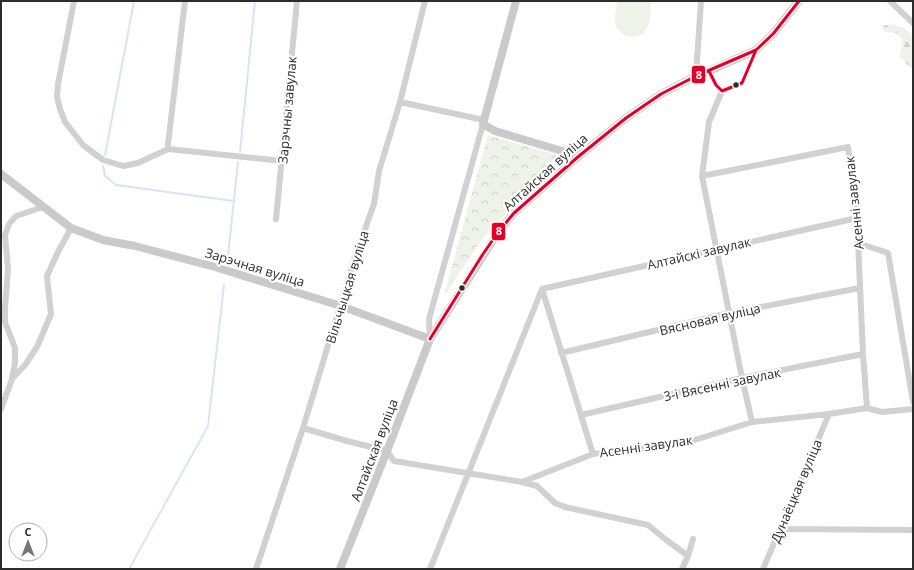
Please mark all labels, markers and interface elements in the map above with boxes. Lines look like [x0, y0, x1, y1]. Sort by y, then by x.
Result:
street label: Зарэчны завулак [273, 55, 301, 164]
line badge: 8 [691, 65, 706, 84]
text: 8 [696, 67, 702, 82]
unlabelled marker [731, 80, 741, 90]
street label: Алтайская вуліца [499, 129, 591, 215]
street label: Асенні завулак [840, 155, 868, 251]
line badge: 8 [491, 222, 506, 241]
text: 8 [496, 223, 502, 238]
street label: Вільчыцкая вуліца [321, 228, 373, 346]
street label: Алтайскі завулак [645, 232, 753, 274]
street label: Зарэчная вуліца [203, 243, 307, 291]
unlabelled marker [457, 283, 467, 293]
street label: Вясновая вуліца [658, 299, 762, 339]
street label: 3-і Вясенні завулак [662, 363, 783, 405]
street label: Алтайская вуліца [346, 396, 402, 504]
street label: Асенні завулак [598, 431, 694, 461]
street label: Дунаёцкая вуліца [766, 436, 826, 546]
north arrow [8, 522, 48, 562]
text: С [24, 524, 32, 539]

